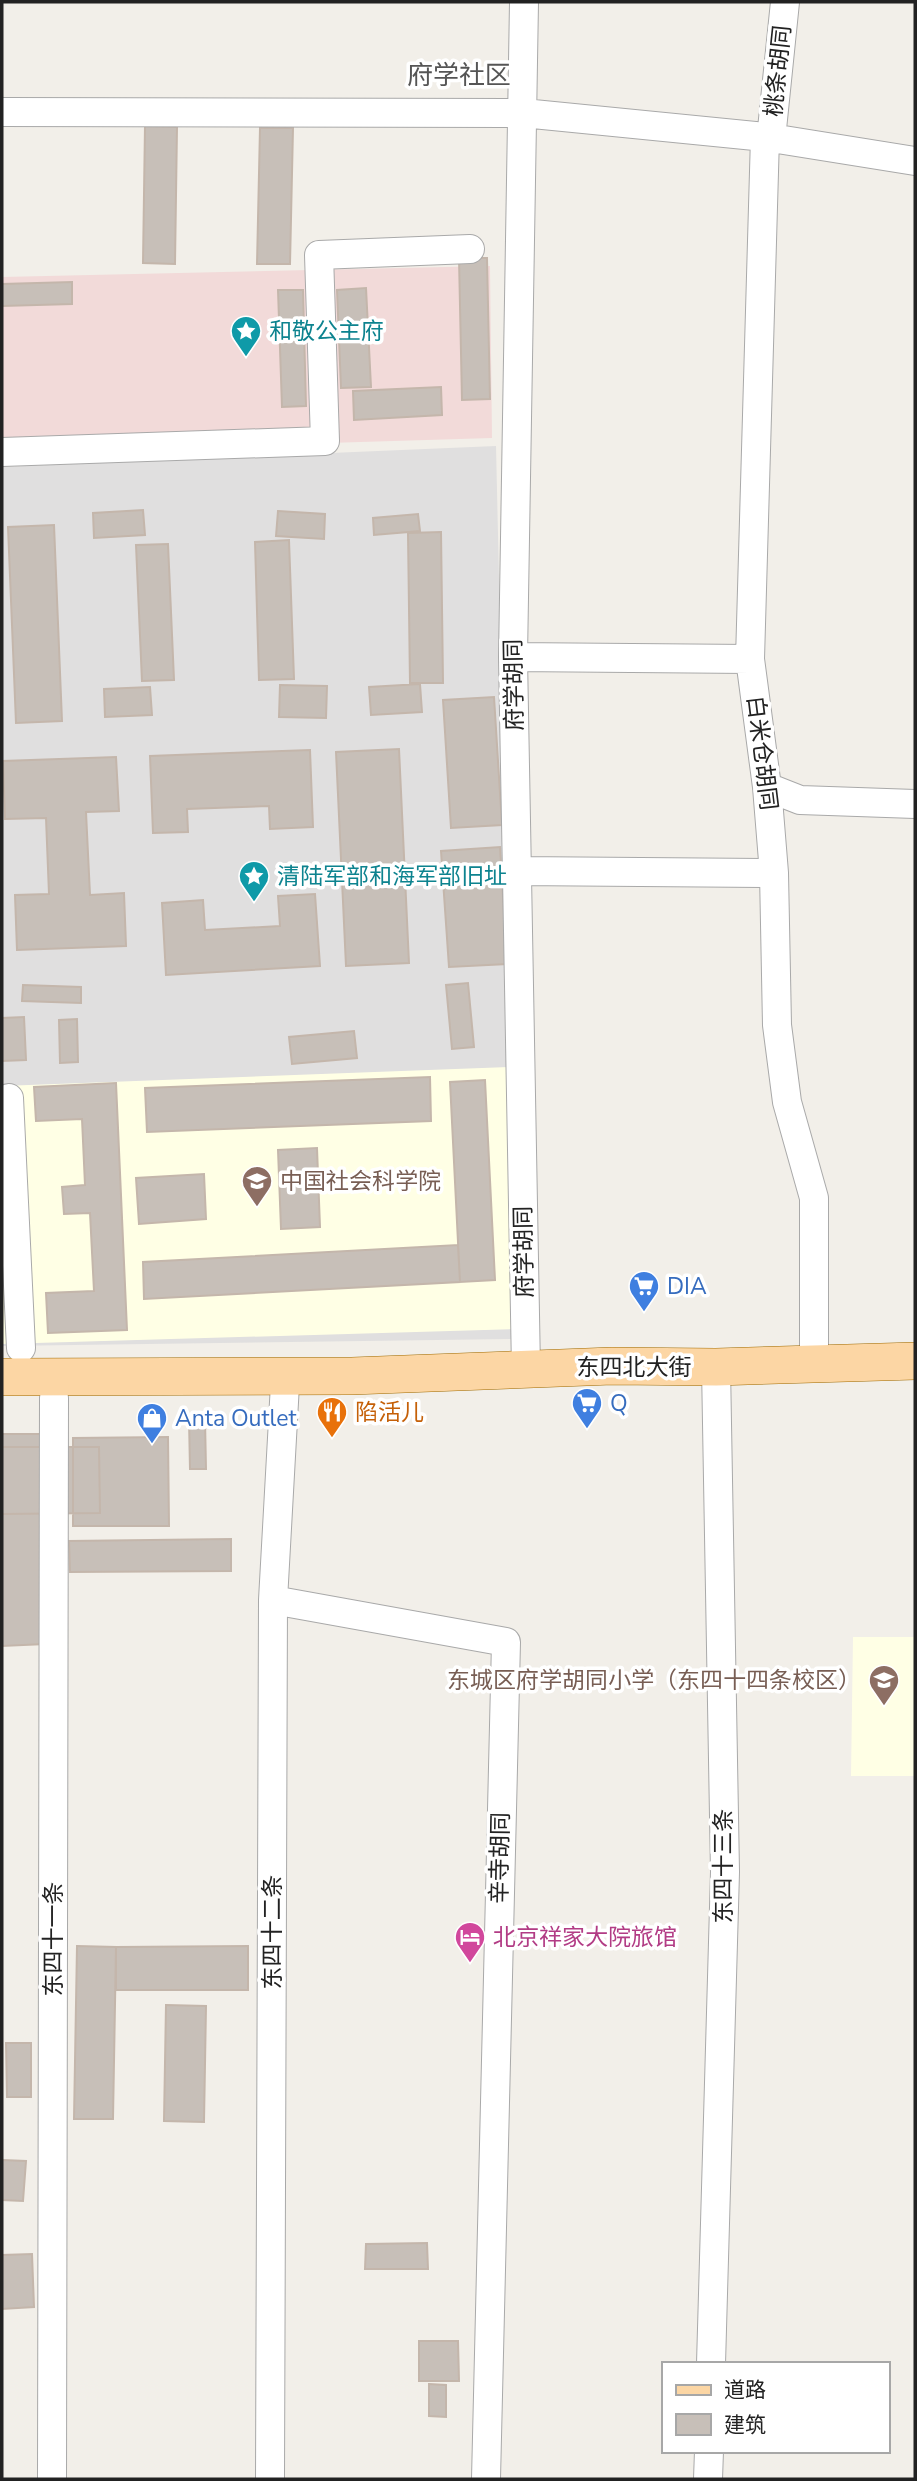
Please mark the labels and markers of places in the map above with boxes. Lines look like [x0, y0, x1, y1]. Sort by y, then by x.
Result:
place icon: 和敬公主府 [229, 314, 263, 358]
place label: 和敬公主府 [269, 316, 384, 347]
place icon: 清陆军部和海军部旧址 [237, 859, 271, 903]
place label: 清陆军部和海军部旧址 [277, 861, 507, 892]
school or university icon: 中国社会科学院 [240, 1164, 274, 1208]
place label: 中国社会科学院 [280, 1166, 441, 1197]
supermarket icon: DIA [627, 1269, 661, 1313]
place label: DIA [667, 1271, 707, 1302]
supermarket icon: Q [570, 1386, 604, 1430]
place label: Q [610, 1388, 628, 1419]
restaurant icon: 陷活儿 [315, 1395, 349, 1439]
place label: 陷活儿 [355, 1397, 424, 1428]
shop icon: Anta Outlet [135, 1401, 169, 1445]
place label: Anta Outlet [175, 1403, 297, 1434]
school or university icon: 东城区府学胡同小学（东四十四条校区） [867, 1663, 901, 1707]
place label: 东城区府学胡同小学（东四十四条校区） [447, 1665, 861, 1696]
hotel icon: 北京祥家大院旅馆 [453, 1920, 487, 1964]
place label: 北京祥家大院旅馆 [493, 1922, 677, 1953]

